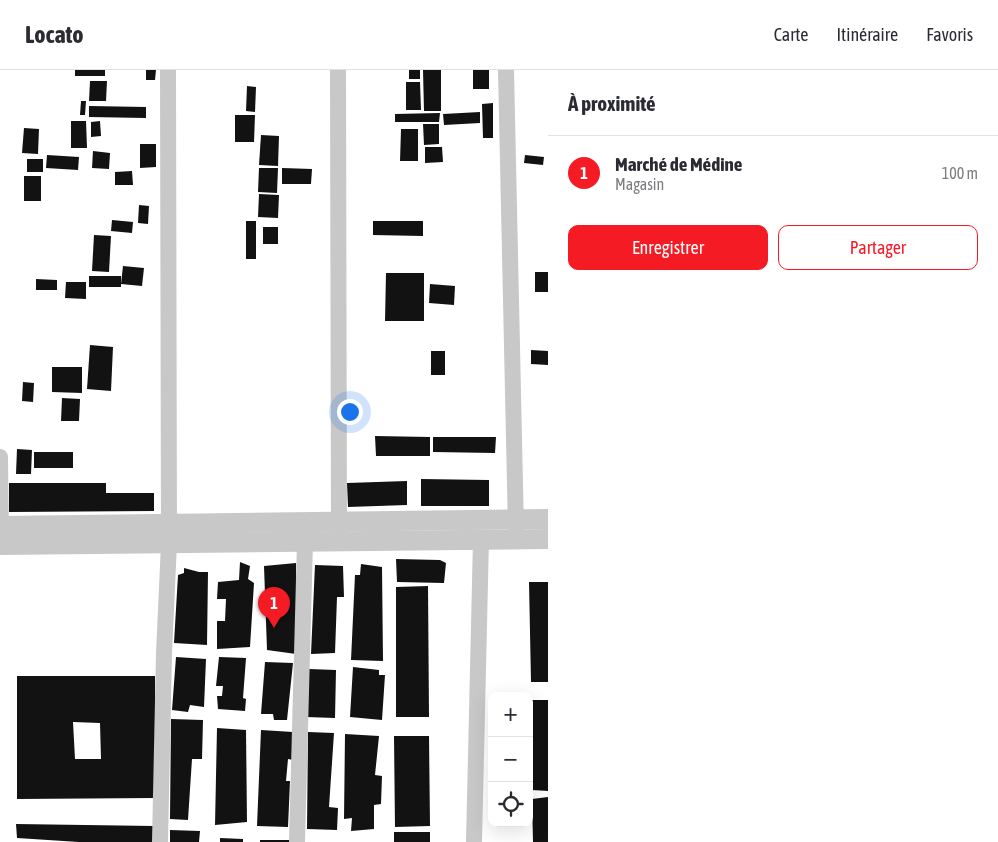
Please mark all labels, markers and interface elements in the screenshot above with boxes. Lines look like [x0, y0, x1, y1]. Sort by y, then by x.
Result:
text: Locato [25, 21, 84, 48]
text: Carte [774, 24, 808, 45]
text: Itinéraire [836, 24, 898, 45]
text: Favoris [926, 24, 973, 45]
text: À proximité [568, 91, 656, 115]
text: Marché de Médine [615, 153, 742, 175]
text: 1 [580, 164, 588, 182]
text: 100 m [942, 164, 978, 182]
text: Magasin [615, 175, 664, 193]
button: Enregistrer [568, 225, 768, 270]
button: Partager [778, 225, 978, 270]
your location [337, 399, 363, 425]
pin: 1 [258, 587, 290, 628]
map controls [488, 692, 533, 827]
button: + [488, 692, 533, 737]
button: − [488, 737, 533, 782]
button: locate [488, 782, 533, 827]

